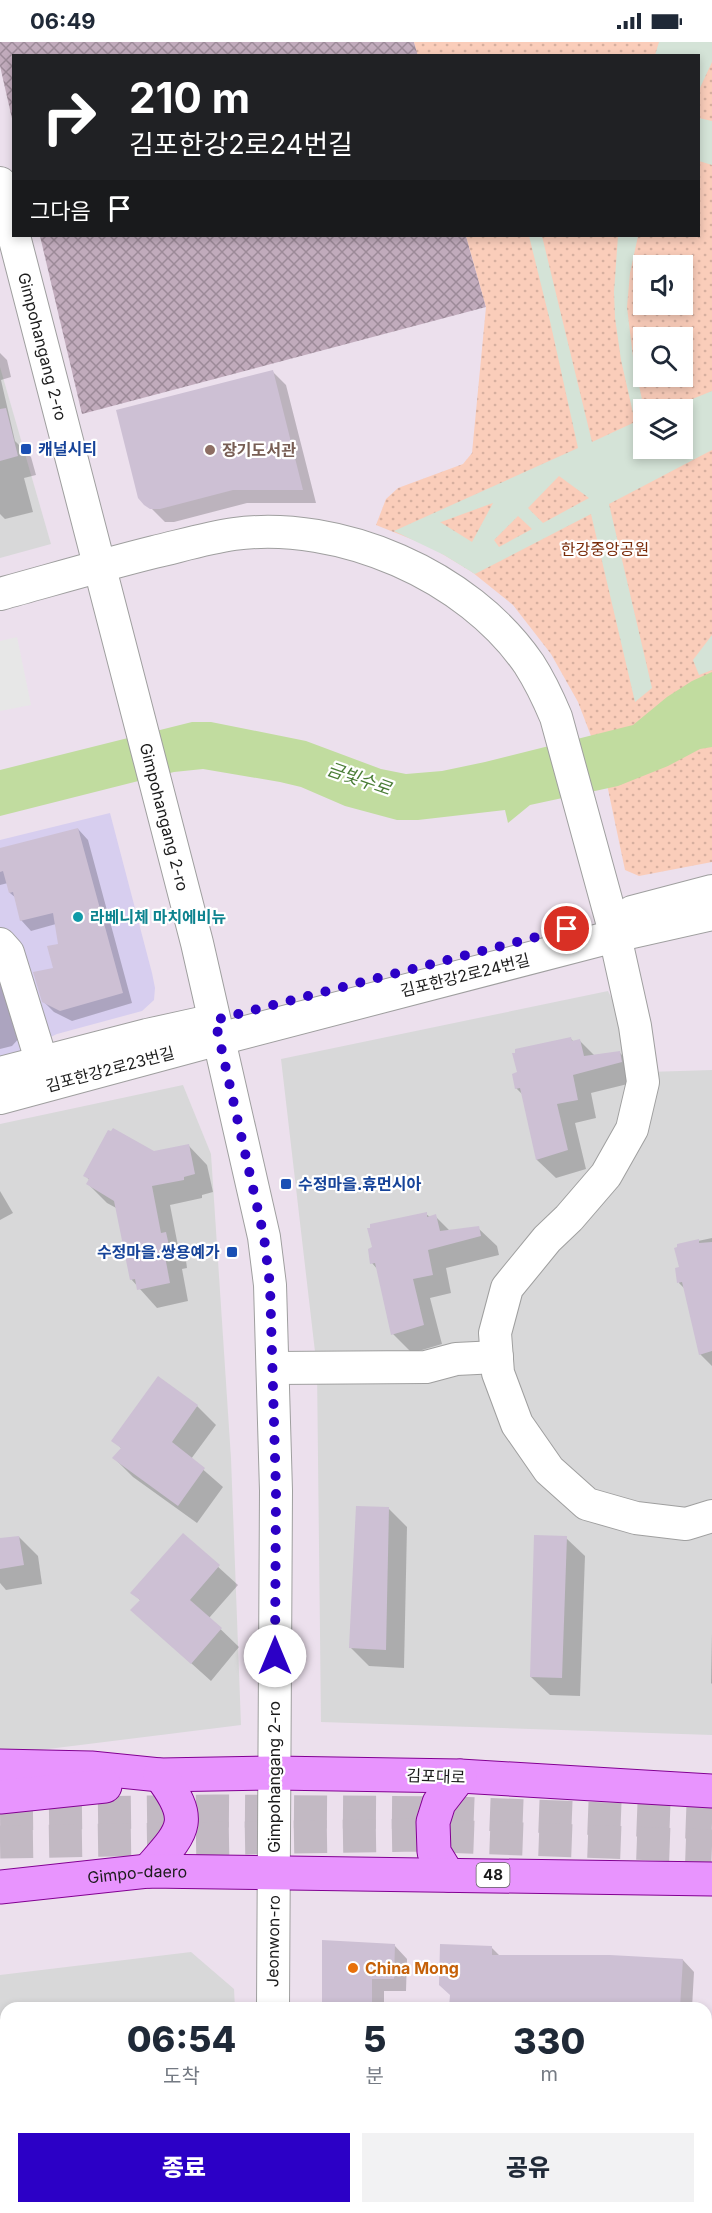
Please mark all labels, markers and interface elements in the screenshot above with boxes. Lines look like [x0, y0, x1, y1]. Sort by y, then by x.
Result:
text: 06:49 [30, 8, 96, 34]
text: 210 m [129, 72, 250, 123]
icon: right [30, 78, 108, 156]
text: 김포한강2로24번길 [129, 128, 353, 161]
icon: arrive [103, 192, 136, 225]
text: 그다음 [30, 198, 91, 224]
map controls [633, 255, 693, 459]
button: sound [633, 255, 693, 315]
street label: Gimpohangang 2-ro [14, 270, 71, 423]
button: search [633, 327, 693, 387]
button: layers [633, 399, 693, 459]
place label: 캐널시티 [38, 439, 97, 459]
place label: 장기도서관 [222, 440, 296, 460]
marker: 캐널시티 [19, 442, 33, 456]
marker: 장기도서관 [203, 443, 217, 457]
park label: 한강중앙공원 [561, 539, 649, 559]
street label: Gimpohangang 2-ro [136, 741, 193, 893]
water label: 금빛수로 [324, 758, 395, 800]
pin [541, 903, 592, 954]
place label: 라베니체 마치에비뉴 [90, 907, 226, 927]
marker: 라베니체 마치에비뉴 [71, 910, 85, 924]
icon: arrive [550, 912, 583, 945]
street label: 김포한강2로24번길 [398, 949, 532, 1001]
street label: 김포한강2로23번길 [43, 1042, 177, 1096]
place label: 수정마을.휴먼시아 [298, 1174, 421, 1194]
marker: 수정마을.휴먼시아 [279, 1177, 293, 1191]
place label: 수정마을.쌍용예가 [97, 1242, 220, 1262]
marker: 수정마을.쌍용예가 [225, 1245, 239, 1259]
position arrow [243, 1624, 307, 1688]
street label: Gimpohangang 2-ro [264, 1701, 284, 1853]
street label: 김포대로 [406, 1765, 466, 1787]
street label: Gimpo-daero [86, 1861, 187, 1887]
road number: 48 [476, 1863, 510, 1887]
street label: Jeonwon-ro [262, 1895, 284, 1987]
place label: China Mong [365, 1958, 459, 1978]
marker: China Mong [346, 1961, 360, 1975]
text: 06:54 [127, 2017, 236, 2061]
text: 5 [363, 2017, 386, 2061]
text: 330 [513, 2019, 585, 2063]
text: m [540, 2062, 558, 2086]
text: 도착 [163, 2064, 200, 2088]
text: 분 [366, 2064, 384, 2088]
button: 종료 [18, 2133, 350, 2202]
button: 공유 [362, 2133, 694, 2202]

